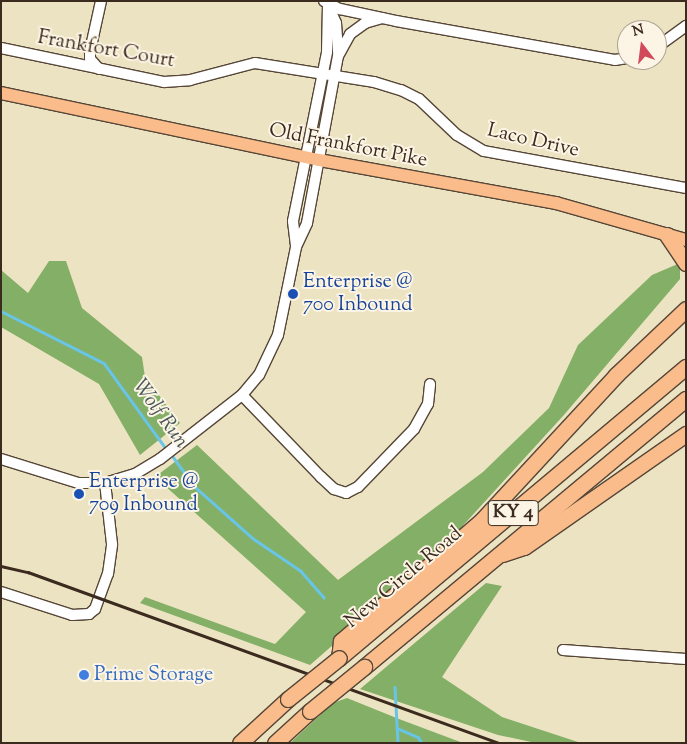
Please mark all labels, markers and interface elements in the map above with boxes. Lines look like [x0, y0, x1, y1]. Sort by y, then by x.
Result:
north arrow [617, 20, 667, 70]
text: N [630, 20, 646, 43]
street label: Frankfort Court [36, 26, 176, 74]
street label: Old Frankfort Pike [267, 119, 429, 173]
street label: Laco Drive [485, 119, 581, 163]
place label: Enterprise @ 700 Inbound [303, 270, 413, 317]
marker: Enterprise @ 700 Inbound [287, 288, 299, 300]
water label: Wolf Run [127, 375, 193, 453]
place label: Enterprise @ 709 Inbound [89, 470, 198, 517]
marker: Enterprise @ 709 Inbound [73, 488, 85, 500]
road number: KY 4 [487, 496, 539, 530]
street label: New Circle Road [340, 522, 468, 634]
place label: Prime Storage [94, 663, 213, 687]
marker: Prime Storage [78, 669, 90, 681]

